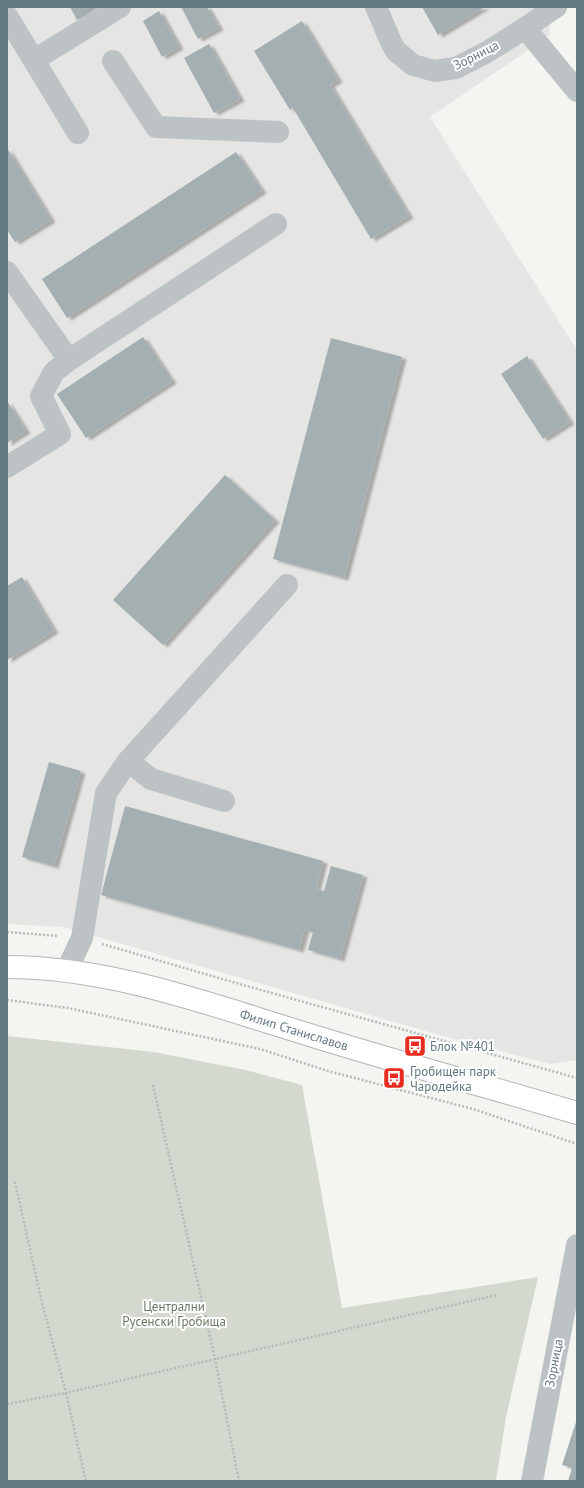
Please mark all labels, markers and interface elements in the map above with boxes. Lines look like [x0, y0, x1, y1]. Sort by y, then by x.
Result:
street label: Зорница [450, 36, 502, 74]
street label: Филип Станиславов [238, 1005, 350, 1055]
bus stop icon: Блок №401 [402, 1033, 428, 1059]
place label: Блок №401 [430, 1038, 495, 1055]
place label: Гробищен парк Чародейка [410, 1063, 497, 1095]
bus stop icon: Гробищен парк Чародейка [381, 1065, 407, 1091]
park label: Централни Русенски Гробища [122, 1298, 226, 1330]
street label: Зорница [541, 1337, 567, 1389]

